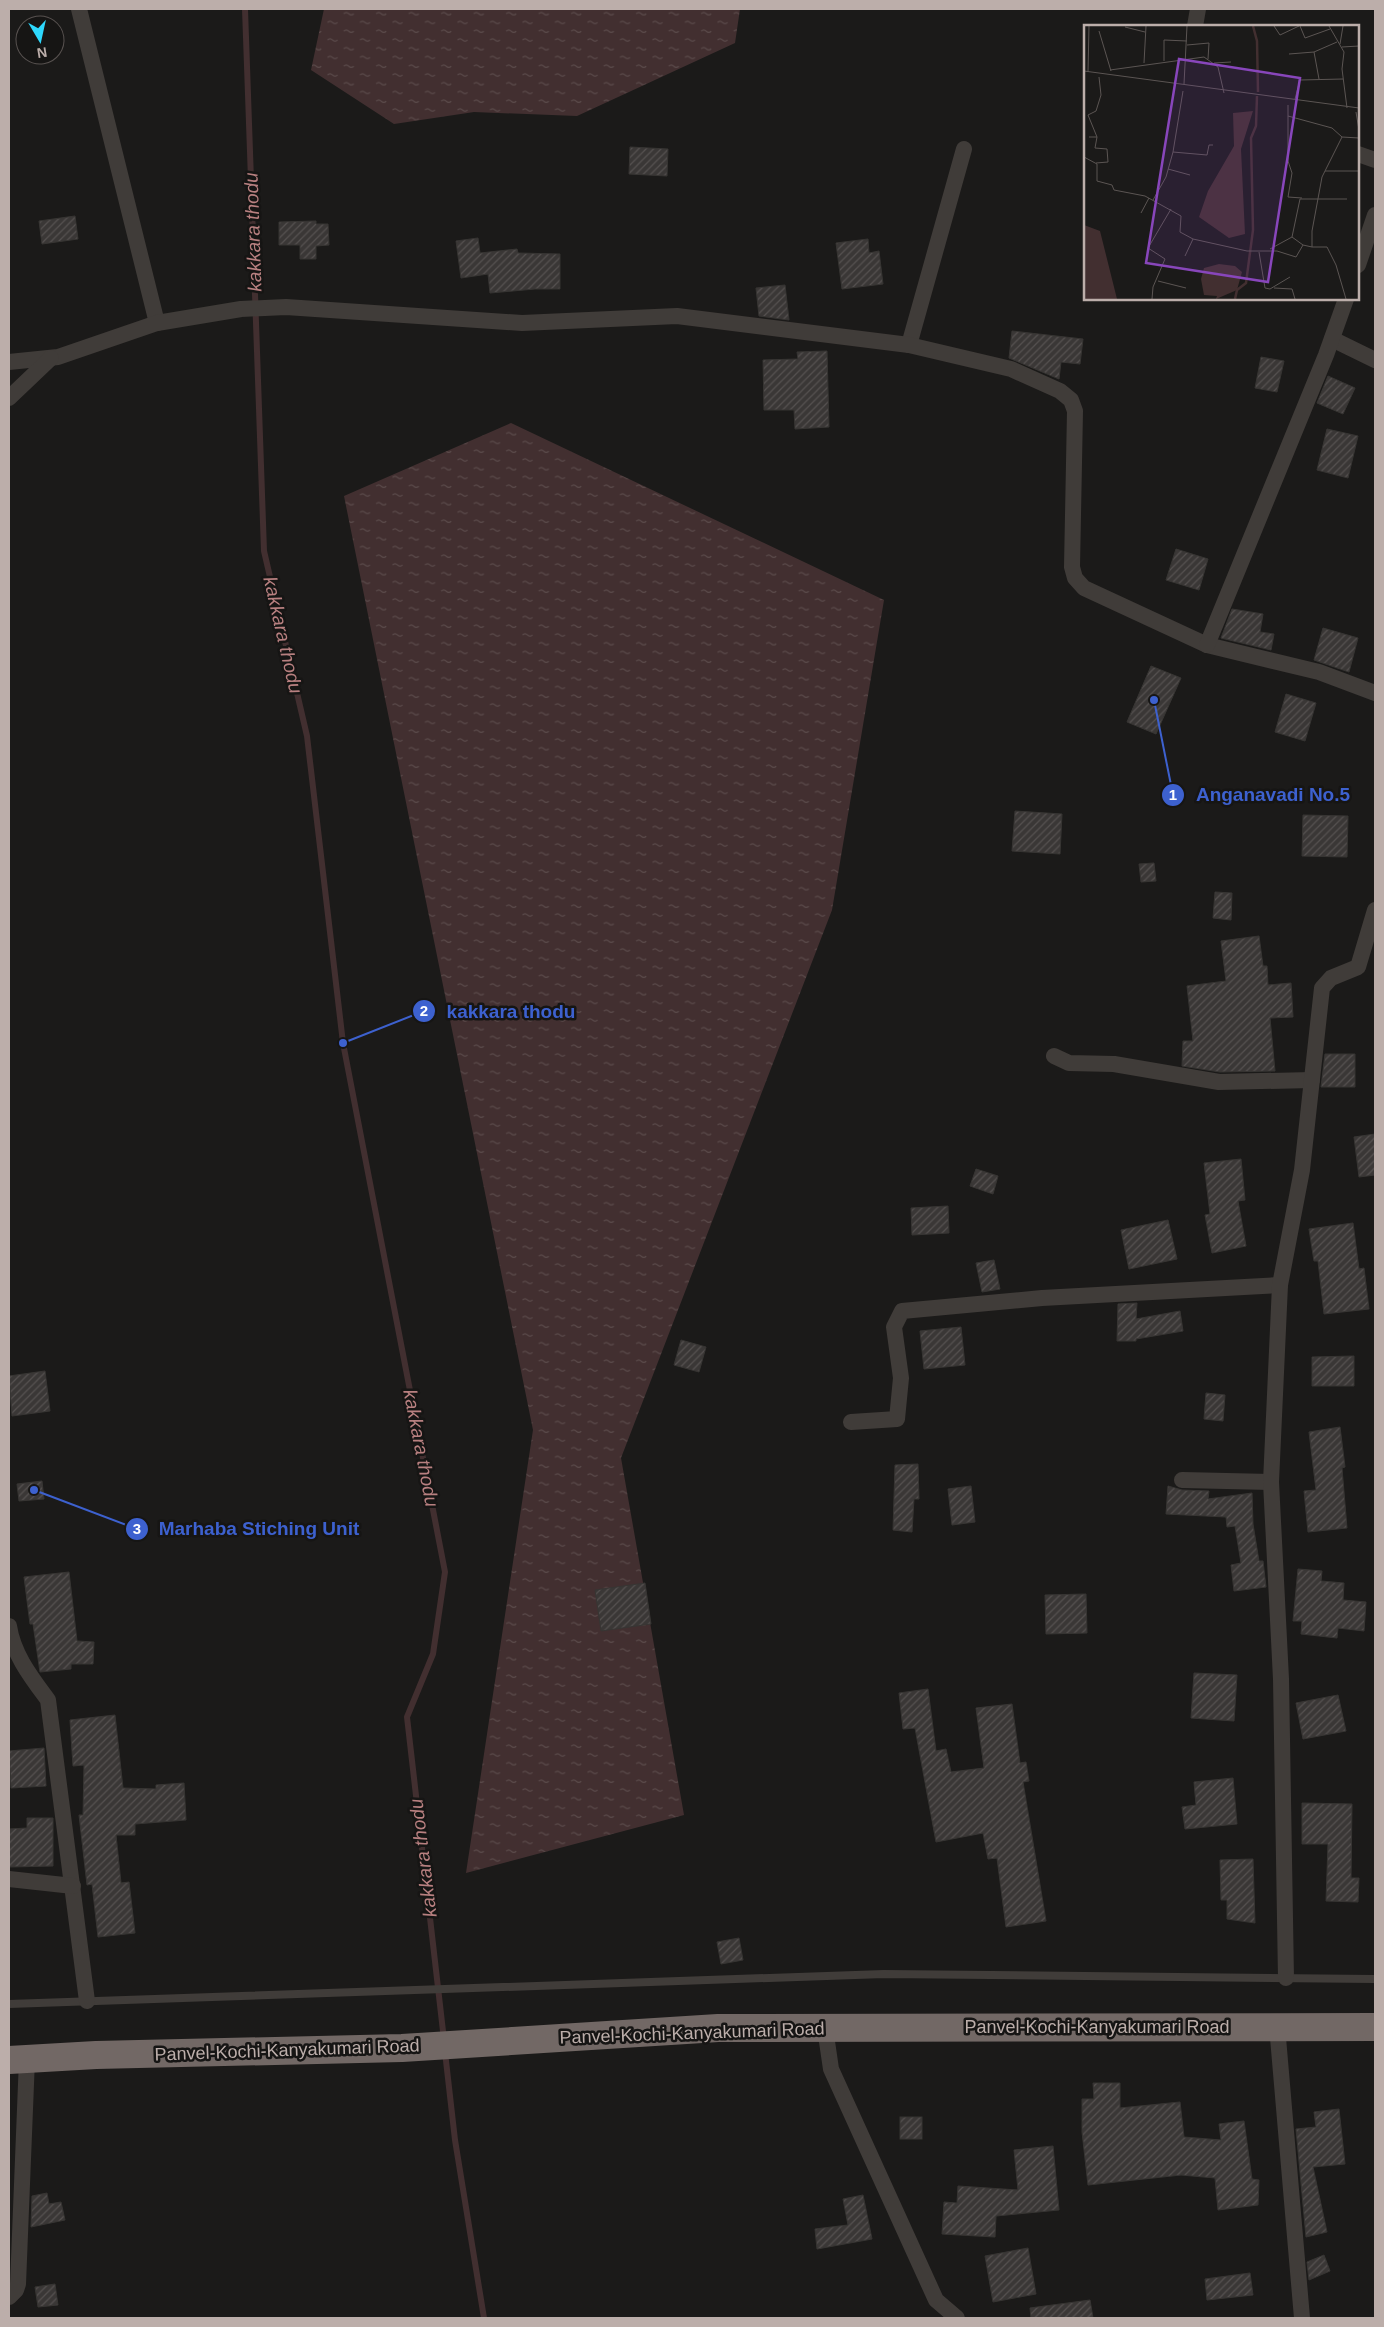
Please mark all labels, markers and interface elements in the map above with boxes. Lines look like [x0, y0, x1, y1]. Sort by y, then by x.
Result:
north arrow [15, 15, 65, 65]
inset map [1084, 25, 1359, 300]
text: N [36, 44, 48, 62]
water label: kakkara thodu [240, 172, 266, 292]
water label: kakkara thodu [259, 574, 307, 696]
callout: Anganavadi No.5 [1161, 778, 1360, 812]
text: Anganavadi No.5 [1196, 784, 1350, 805]
text: 1 [1169, 786, 1177, 803]
callout: kakkara thodu [412, 994, 586, 1028]
text: kakkara thodu [447, 1001, 575, 1022]
text: 2 [420, 1002, 428, 1019]
water label: kakkara thodu [399, 1387, 443, 1509]
callout: Marhaba Stiching Unit [124, 1512, 370, 1546]
text: Marhaba Stiching Unit [159, 1518, 360, 1539]
text: 3 [133, 1520, 141, 1537]
water label: kakkara thodu [405, 1797, 441, 1919]
street label: Panvel-Kochi-Kanyakumari Road [964, 2017, 1230, 2037]
street label: Panvel-Kochi-Kanyakumari Road [559, 2018, 825, 2048]
street label: Panvel-Kochi-Kanyakumari Road [154, 2035, 420, 2065]

